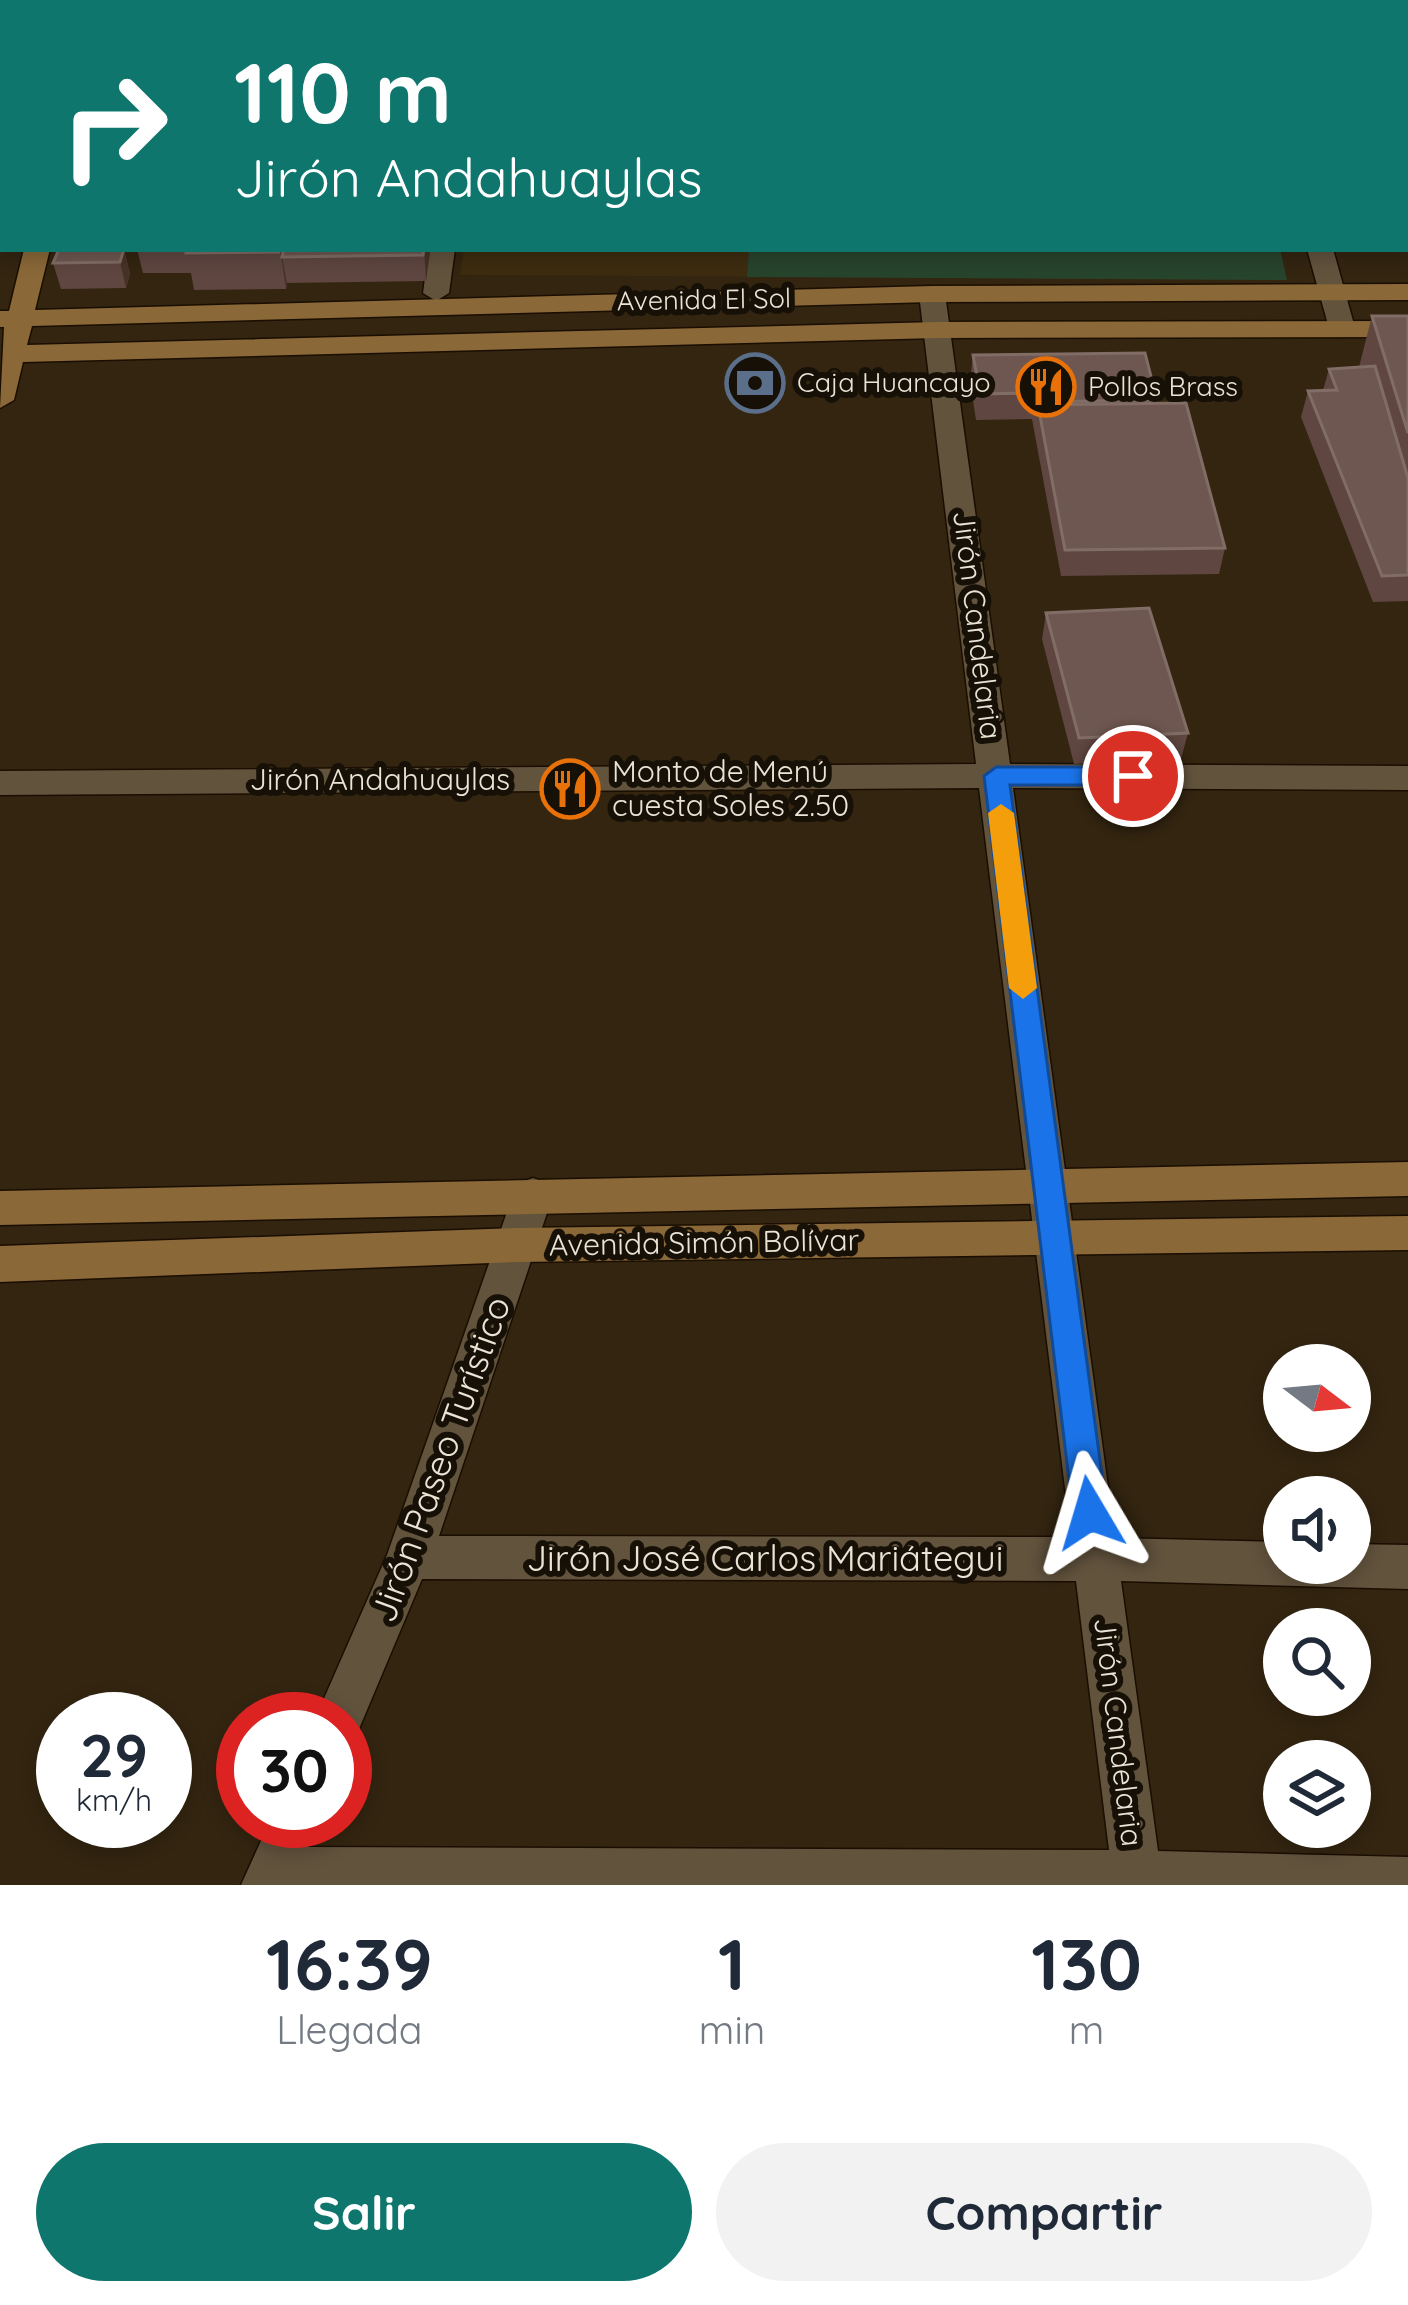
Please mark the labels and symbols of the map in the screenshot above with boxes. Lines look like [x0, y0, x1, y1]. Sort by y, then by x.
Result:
street label: Avenida El Sol [617, 280, 791, 318]
bank icon: Caja Huancayo [724, 352, 786, 414]
restaurant icon: Pollos Brass [1015, 356, 1077, 418]
place label: Caja Huancayo [797, 365, 991, 399]
place label: Pollos Brass [1088, 369, 1238, 403]
street label: Jirón Candelaria [945, 508, 1011, 741]
pin [1082, 725, 1184, 827]
place label: Monto de Menú cuesta Soles 2.50 [612, 752, 849, 824]
restaurant icon: Monto de Menú cuesta Soles 2.50 [539, 758, 601, 820]
street label: Jirón Andahuaylas [250, 760, 510, 798]
street label: Avenida Simón Bolívar [549, 1220, 860, 1264]
street label: Jirón Paseo Turístico [360, 1290, 519, 1628]
north arrow [1263, 1344, 1371, 1452]
position arrow [1027, 1450, 1153, 1576]
street label: Jirón José Carlos Mariátegui [526, 1535, 1004, 1580]
street label: Jirón Candelaria [1086, 1615, 1152, 1848]
speed limit sign: 30 [216, 1692, 372, 1848]

